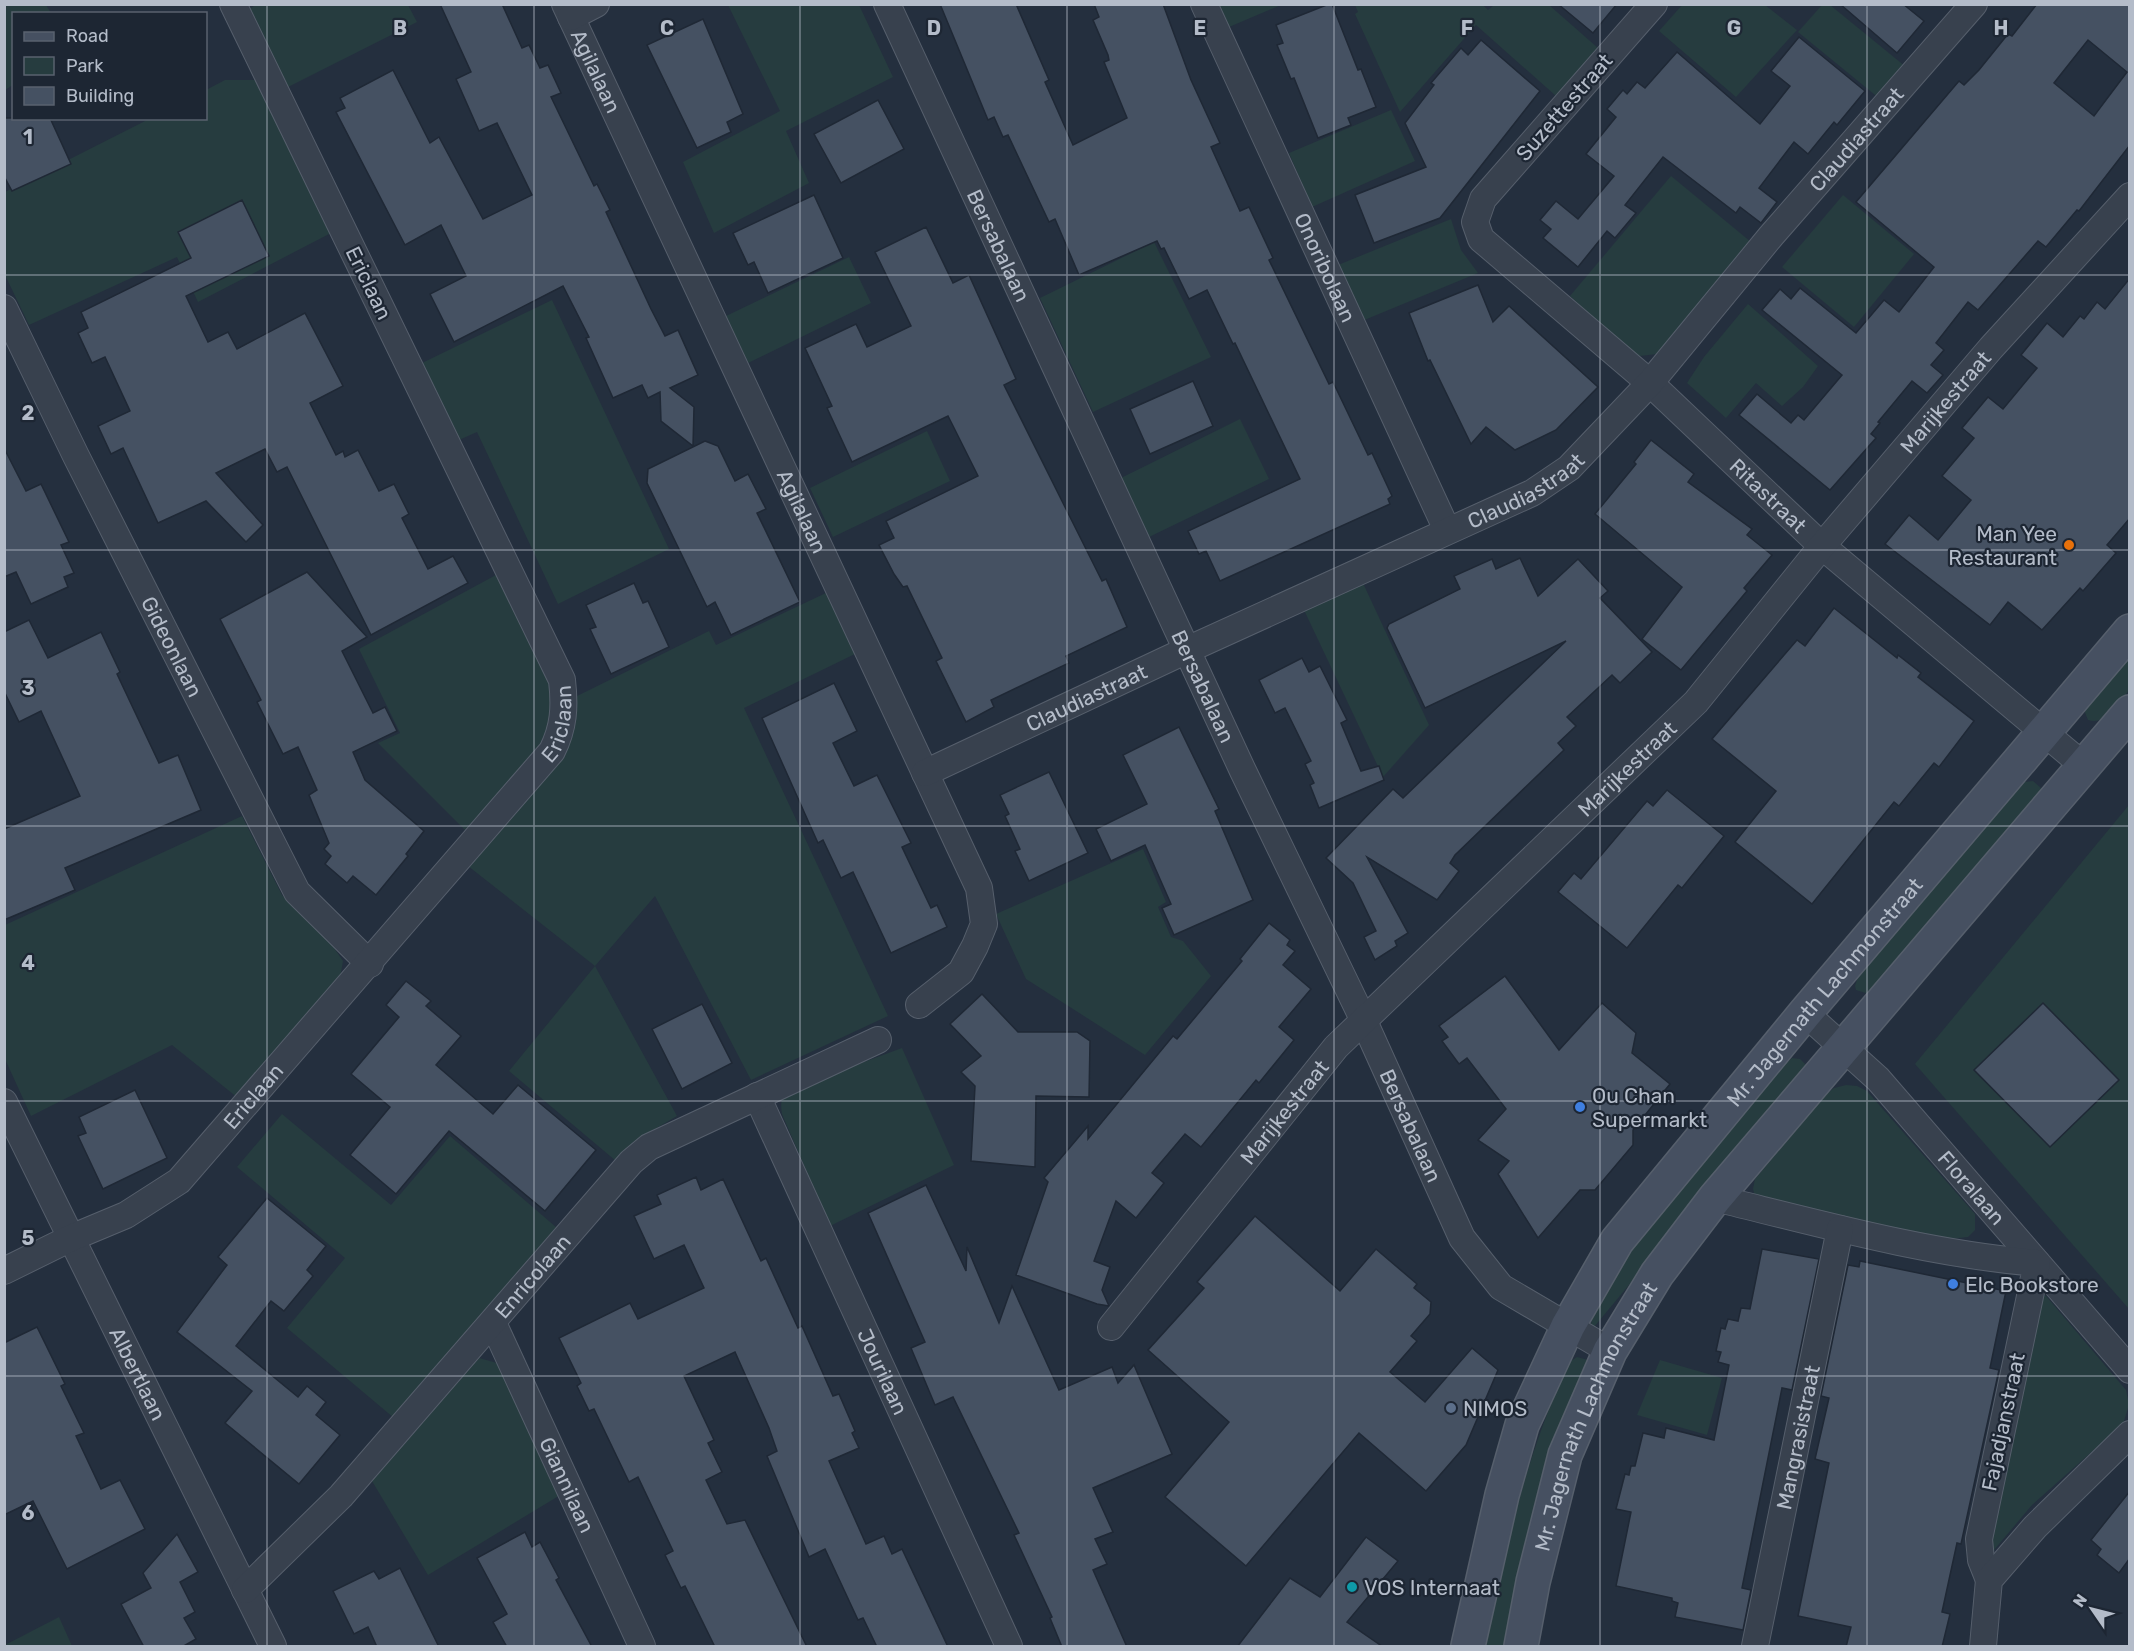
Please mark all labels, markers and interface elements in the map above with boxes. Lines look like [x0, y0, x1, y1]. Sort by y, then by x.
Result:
legend [12, 12, 207, 120]
text: B [393, 16, 407, 40]
text: C [660, 16, 674, 40]
text: D [927, 16, 941, 40]
text: E [1194, 16, 1206, 40]
text: F [1461, 16, 1473, 40]
text: G [1727, 16, 1741, 40]
text: H [1994, 16, 2008, 40]
text: Road [66, 25, 109, 47]
street label: Agilalaan [566, 25, 627, 117]
street label: Suzettestraat [1511, 48, 1617, 166]
text: Park [66, 55, 104, 77]
street label: Claudiastraat [1804, 82, 1908, 196]
text: Building [66, 85, 134, 107]
text: 1 [23, 125, 33, 149]
street label: Bersabalaan [962, 185, 1036, 306]
street label: Onoribolaan [1290, 209, 1362, 326]
street label: Ericlaan [341, 242, 397, 324]
street label: Marijkestraat [1894, 345, 1996, 458]
text: 2 [22, 401, 35, 425]
street label: Claudiastraat [1463, 448, 1589, 533]
street label: Ritastraat [1725, 453, 1812, 538]
street label: Agilalaan [772, 465, 833, 557]
place label: Man Yee Restaurant [1948, 521, 2057, 570]
marker: Man Yee Restaurant [2062, 538, 2076, 552]
street label: Gideonlaan [137, 592, 208, 701]
street label: Bersabalaan [1167, 626, 1240, 746]
street label: Claudiastraat [1022, 658, 1151, 736]
text: 3 [21, 676, 35, 700]
street label: Ericlaan [536, 685, 576, 767]
street label: Marijkestraat [1572, 715, 1681, 821]
street label: Mr. Jagernath Lachmonstraat [1721, 872, 1927, 1111]
text: 4 [21, 951, 35, 975]
street label: Marijkestraat [1234, 1055, 1333, 1169]
street label: Ericlaan [218, 1058, 288, 1134]
street label: Bersabalaan [1375, 1065, 1448, 1186]
place label: Ou Chan Supermarkt [1592, 1083, 1707, 1132]
marker: Ou Chan Supermarkt [1573, 1100, 1587, 1114]
street label: Floralaan [1933, 1145, 2011, 1230]
text: 5 [22, 1226, 35, 1250]
street label: Enricolaan [489, 1229, 575, 1323]
place label: Elc Bookstore [1965, 1272, 2099, 1297]
street label: Mr. Jagernath Lachmonstraat [1529, 1277, 1662, 1554]
marker: Elc Bookstore [1946, 1277, 1960, 1291]
street label: Albertlaan [105, 1323, 172, 1424]
street label: Jourilaan [853, 1324, 914, 1419]
street label: Fajadjanstraat [1976, 1351, 2030, 1493]
street label: Mangrasistraat [1771, 1363, 1824, 1512]
place label: NIMOS [1463, 1396, 1527, 1421]
marker: NIMOS [1444, 1401, 1458, 1415]
street label: Giannilaan [535, 1433, 600, 1536]
text: 6 [21, 1501, 35, 1525]
place label: VOS Internaat [1364, 1575, 1500, 1600]
north arrow [2062, 1579, 2122, 1639]
marker: VOS Internaat [1345, 1580, 1359, 1594]
text: N [2069, 1591, 2091, 1611]

